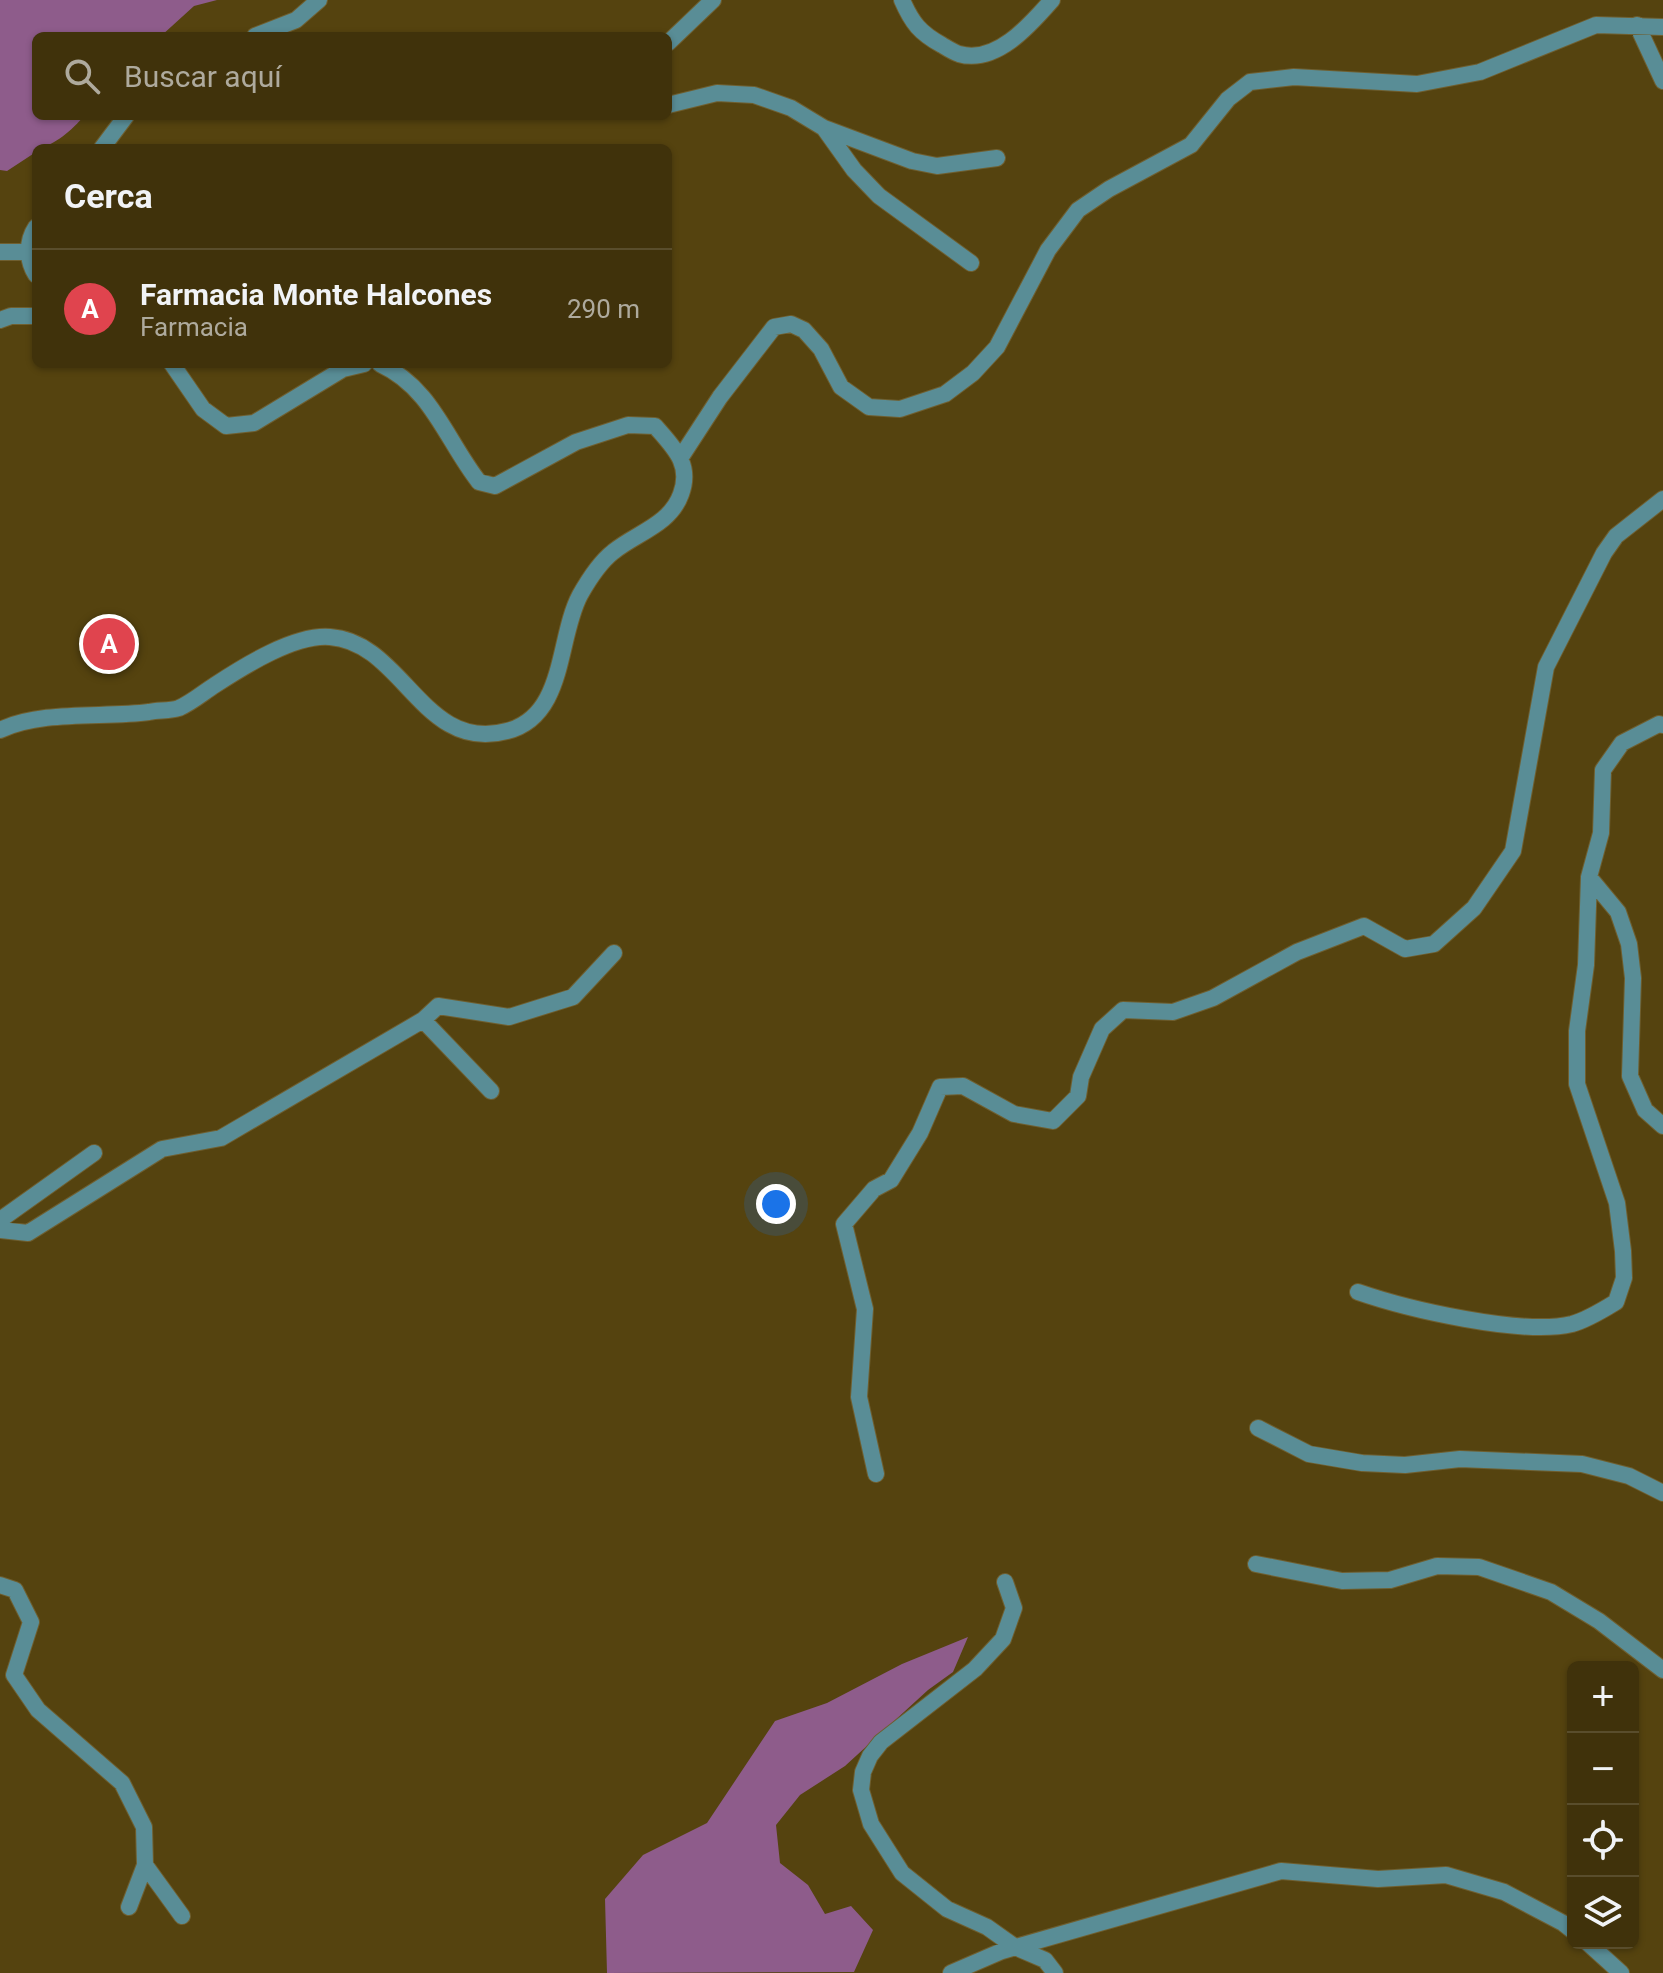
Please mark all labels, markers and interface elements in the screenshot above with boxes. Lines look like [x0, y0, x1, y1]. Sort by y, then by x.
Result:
search box [32, 32, 672, 120]
icon: search [60, 54, 104, 98]
text: Buscar aquí [124, 59, 282, 94]
text: Cerca [64, 176, 153, 216]
text: Farmacia Monte Halcones [140, 277, 492, 312]
text: A [81, 294, 99, 324]
text: 290 m [567, 294, 640, 324]
text: Farmacia [140, 312, 248, 342]
pin: A [83, 614, 135, 674]
your location [756, 1184, 796, 1224]
map controls [1567, 1661, 1639, 1949]
button: + [1567, 1661, 1639, 1733]
button: − [1567, 1733, 1639, 1805]
button: locate [1567, 1805, 1639, 1877]
button: layers [1567, 1877, 1639, 1949]

